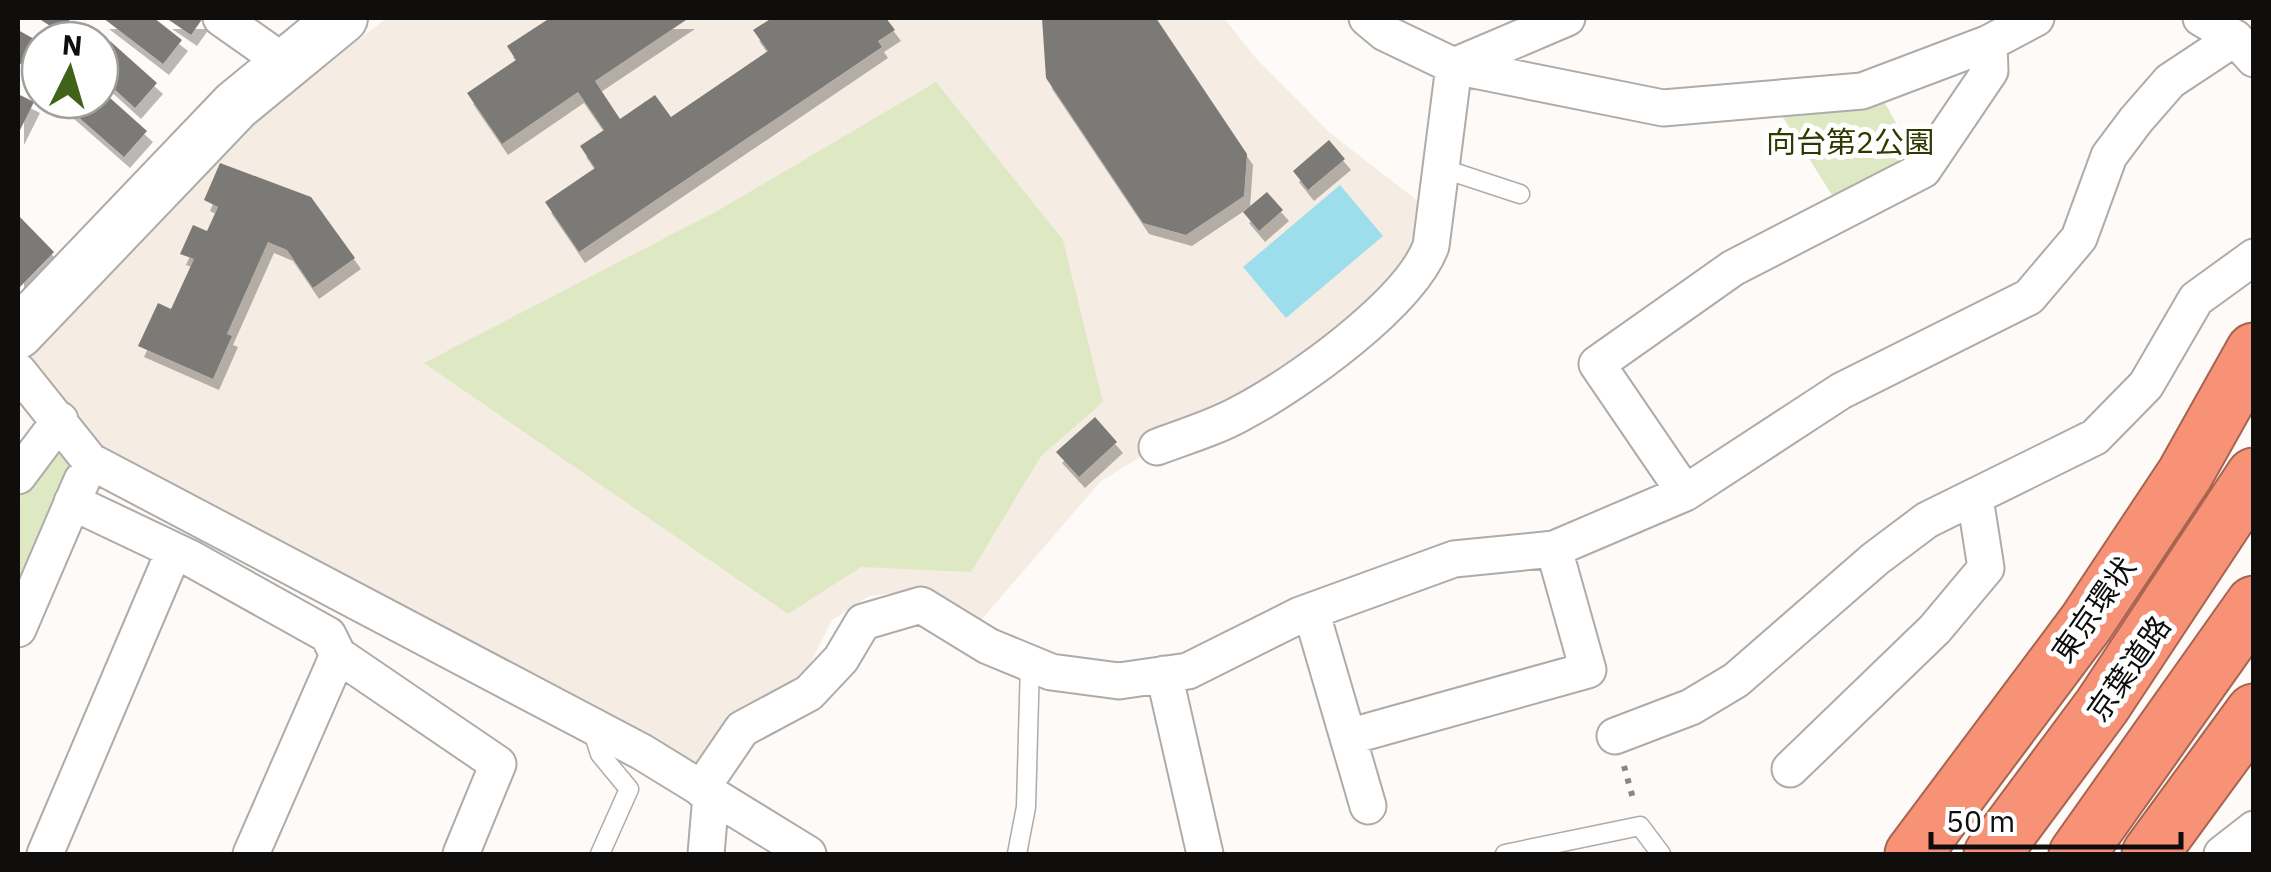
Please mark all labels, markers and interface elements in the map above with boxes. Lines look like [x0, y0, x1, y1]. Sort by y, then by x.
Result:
north arrow [20, 20, 120, 120]
text: N [61, 25, 84, 64]
park label: 向台第2公園 [1766, 122, 1934, 161]
street label: 東京環状 [2043, 549, 2143, 669]
street label: 京葉道路 [2078, 608, 2178, 728]
scale bar [1931, 787, 2181, 849]
text: 50 m [1946, 801, 2015, 840]

